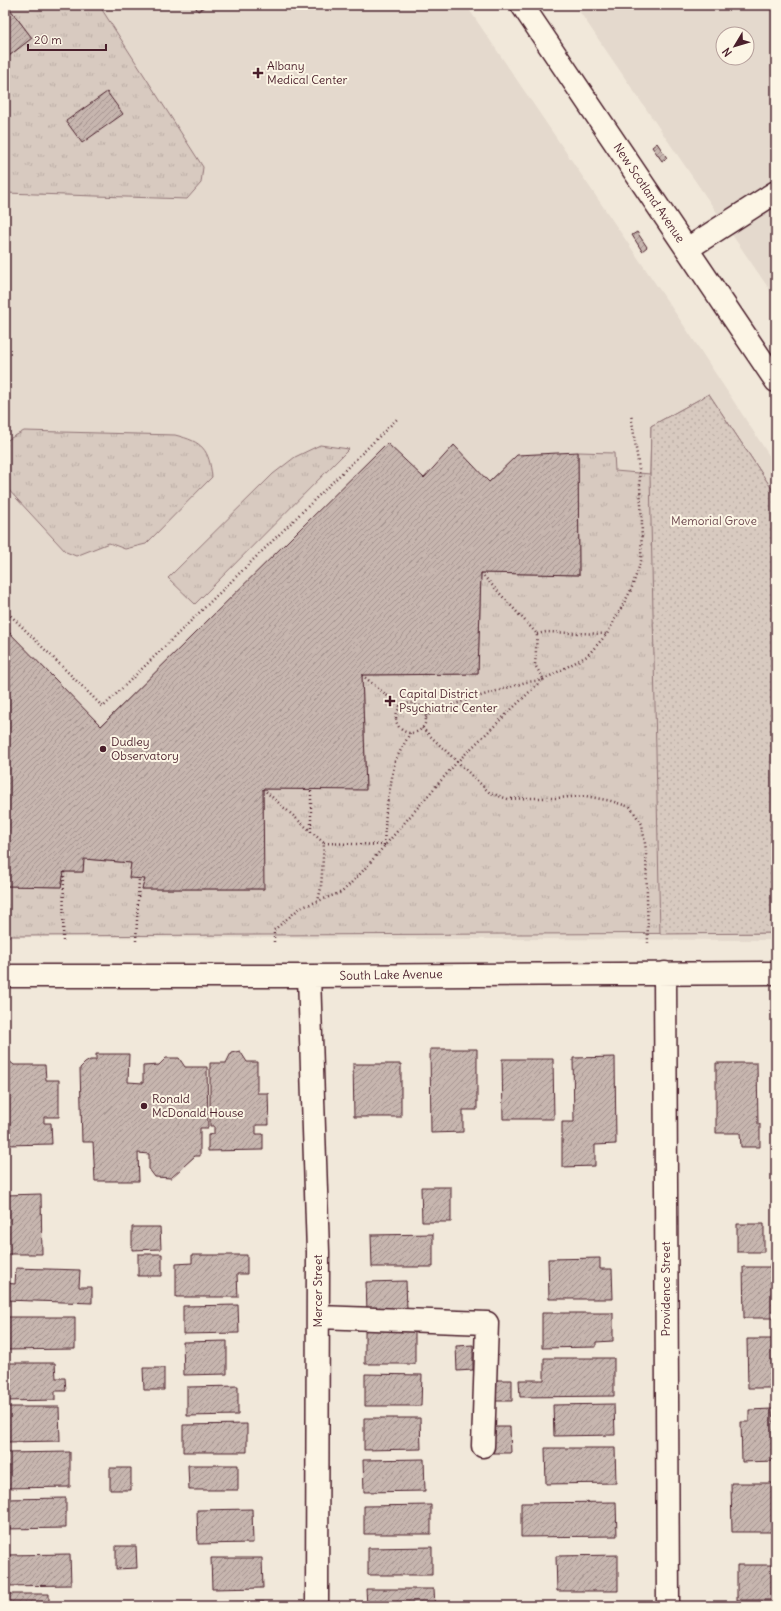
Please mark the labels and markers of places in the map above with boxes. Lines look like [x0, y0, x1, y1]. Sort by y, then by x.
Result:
place label: Albany Medical Center [267, 58, 348, 87]
marker: Albany Medical Center [252, 67, 264, 79]
place label: Capital District Psychiatric Center [399, 686, 498, 715]
marker: Capital District Psychiatric Center [384, 695, 396, 707]
place label: Dudley Observatory [111, 734, 179, 763]
marker: Dudley Observatory [98, 744, 108, 754]
place label: Ronald McDonald House [152, 1091, 244, 1120]
marker: Ronald McDonald House [139, 1101, 149, 1111]

